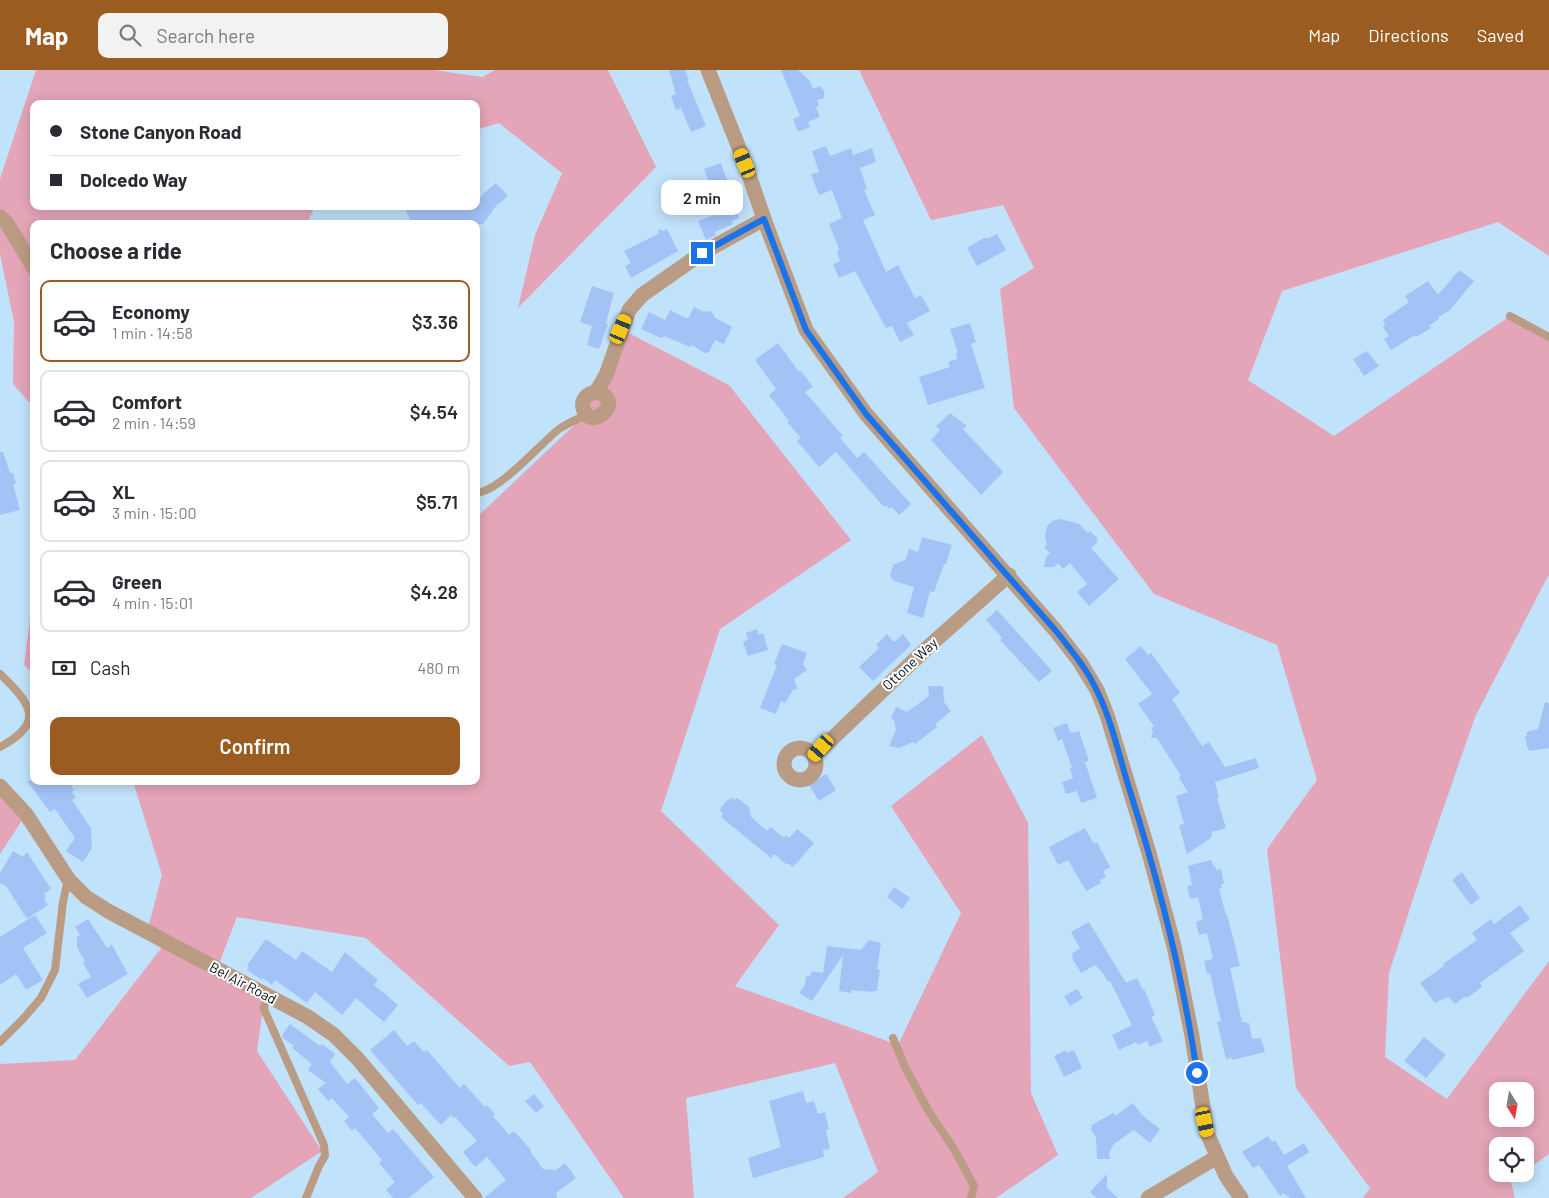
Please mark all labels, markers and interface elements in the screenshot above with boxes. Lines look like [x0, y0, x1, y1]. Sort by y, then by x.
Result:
search box [98, 13, 448, 58]
text: Map [25, 21, 68, 50]
icon: search [116, 21, 144, 49]
text: Search here [156, 24, 255, 47]
text: Map [1308, 24, 1340, 46]
text: Directions [1368, 24, 1449, 46]
text: Saved [1477, 24, 1524, 46]
text: Stone Canyon Road [80, 120, 242, 143]
car [732, 146, 757, 180]
text: Dolcedo Way [80, 168, 187, 191]
callout: 2 min [661, 180, 743, 216]
text: 2 min [683, 188, 721, 207]
text: Choose a ride [50, 237, 182, 263]
route end [691, 242, 713, 264]
icon: car [52, 299, 97, 344]
text: Economy [112, 300, 190, 323]
text: $3.36 [412, 310, 458, 333]
car [608, 312, 633, 346]
text: 1 min · 14:58 [112, 323, 193, 342]
icon: car [52, 389, 97, 434]
text: Comfort [112, 390, 182, 413]
text: $4.54 [410, 400, 458, 423]
text: 2 min · 14:59 [112, 413, 196, 432]
icon: car [52, 479, 97, 524]
text: XL [112, 480, 135, 503]
text: $5.71 [416, 490, 458, 513]
text: 3 min · 15:00 [112, 503, 196, 522]
icon: car [52, 569, 97, 614]
text: Green [112, 570, 162, 593]
text: $4.28 [410, 580, 458, 603]
text: 4 min · 15:01 [112, 593, 193, 612]
street label: Ottone Way [879, 633, 941, 693]
icon: cash [50, 654, 78, 682]
text: Cash [90, 656, 131, 679]
text: 480 m [417, 658, 460, 677]
button: Confirm [50, 717, 460, 775]
car [805, 732, 836, 764]
street label: Bel Air Road [207, 958, 280, 1007]
route start [1186, 1062, 1208, 1084]
north arrow [1489, 1082, 1534, 1128]
map controls [1489, 1082, 1534, 1182]
car [1194, 1106, 1215, 1138]
button: locate [1489, 1137, 1534, 1182]

